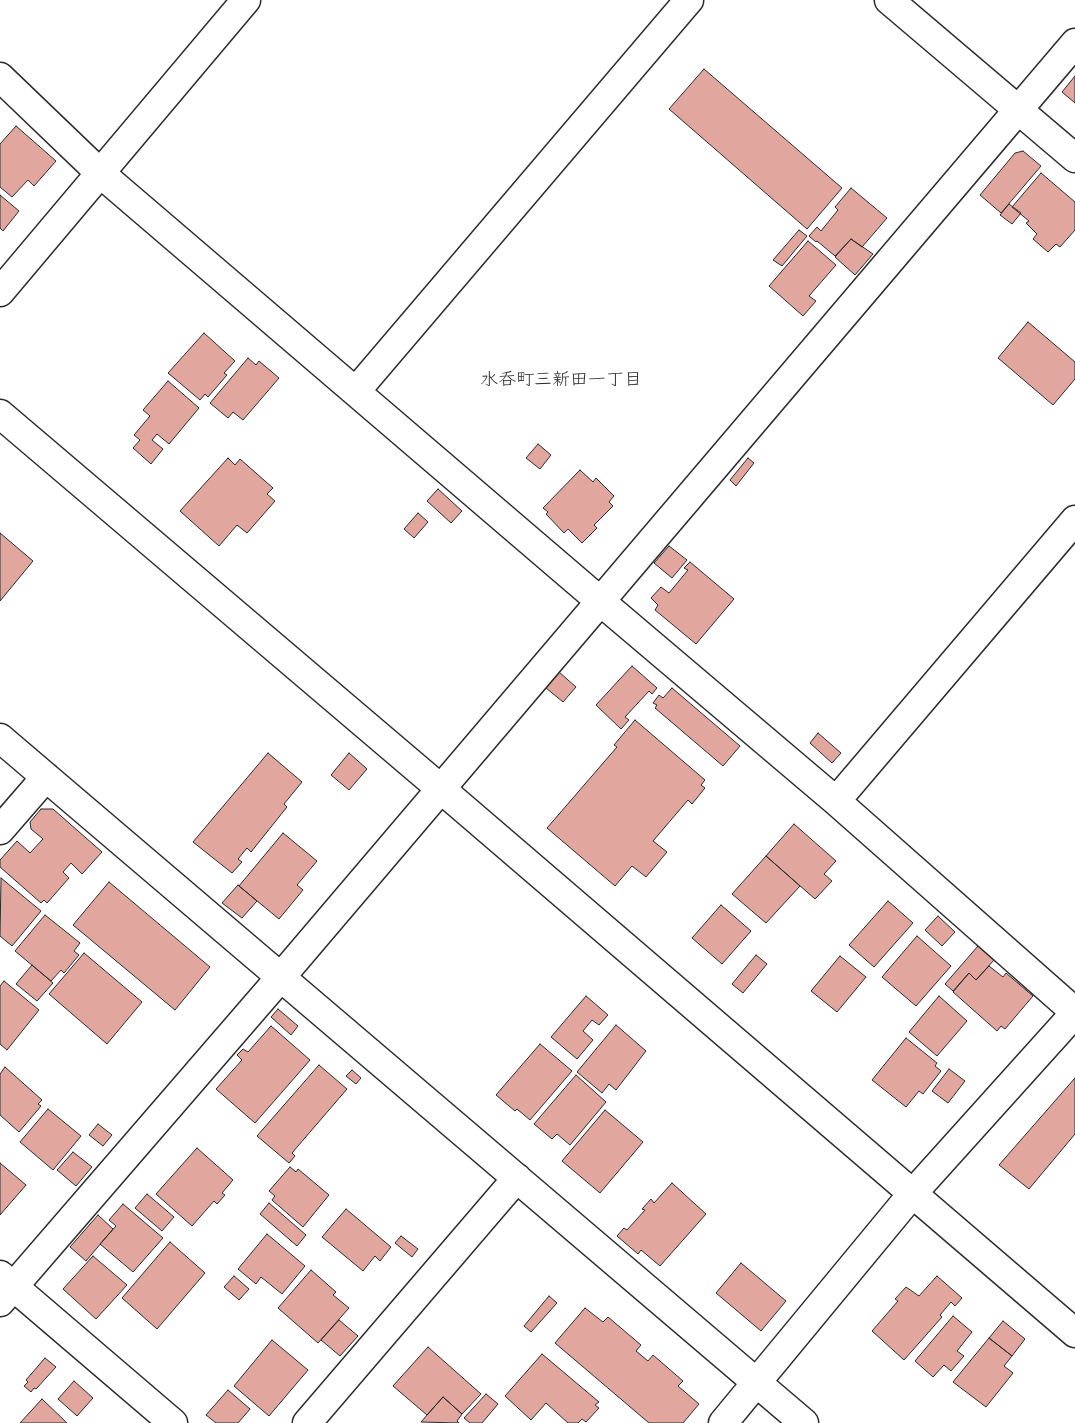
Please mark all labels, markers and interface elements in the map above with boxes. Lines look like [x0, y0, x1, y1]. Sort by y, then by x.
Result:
district label: 水呑町三新田一丁目 [480, 371, 642, 393]

